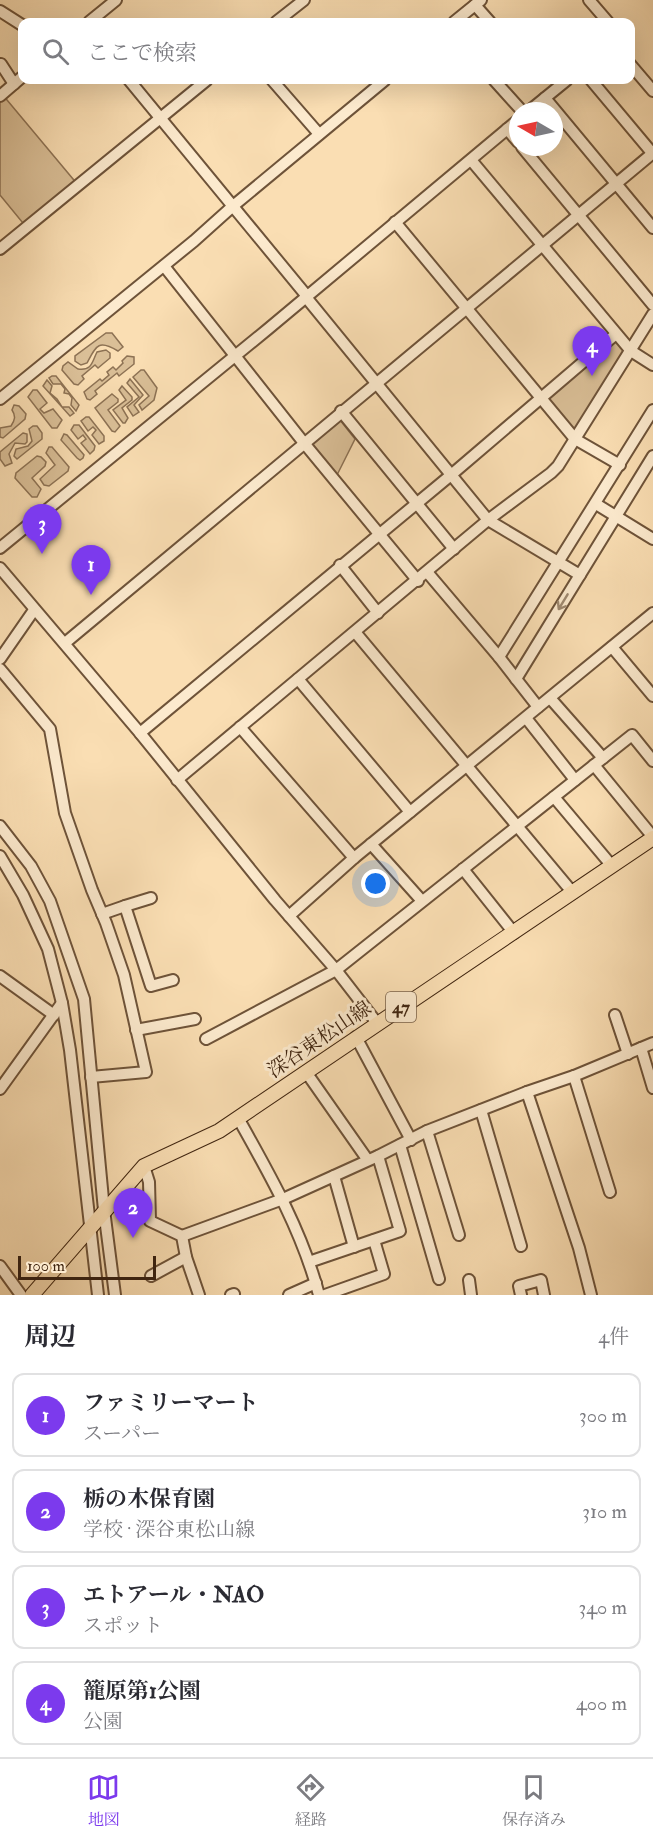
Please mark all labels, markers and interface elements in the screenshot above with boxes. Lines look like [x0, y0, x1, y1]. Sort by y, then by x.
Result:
search box [18, 18, 635, 84]
icon: search [39, 35, 72, 68]
text: ここで検索 [87, 39, 197, 67]
north arrow [509, 102, 563, 156]
pin: 4 [572, 326, 612, 376]
pin: 3 [22, 504, 62, 554]
pin: 1 [72, 546, 110, 595]
one-way arrow [557, 593, 569, 610]
your location [361, 869, 390, 898]
road number: 47 [386, 992, 416, 1022]
street label: 深谷東松山線 [263, 995, 376, 1083]
pin: 2 [114, 1188, 152, 1238]
scale bar [18, 1253, 156, 1280]
text: 100 m [27, 1256, 65, 1276]
text: 周辺 [24, 1321, 76, 1353]
text: 4件 [598, 1324, 629, 1349]
text: ファミリーマート [83, 1389, 259, 1417]
text: 1 [42, 1403, 49, 1428]
text: 300 m [579, 1403, 627, 1428]
text: スーパー [83, 1421, 161, 1446]
text: 栃の木保育園 [83, 1485, 215, 1513]
text: 2 [40, 1499, 51, 1524]
text: 310 m [582, 1499, 627, 1524]
text: 学校 · 深谷東松山線 [83, 1517, 255, 1542]
text: エトアール・NAO [83, 1581, 264, 1609]
text: 3 [42, 1595, 49, 1620]
text: 340 m [579, 1595, 627, 1620]
text: スポット [83, 1613, 163, 1638]
text: 籠原第1公園 [83, 1677, 201, 1705]
text: 4 [40, 1691, 51, 1716]
text: 400 m [576, 1691, 627, 1716]
text: 公園 [83, 1709, 123, 1734]
tab: 地図 [87, 1771, 120, 1830]
tab: 経路 [294, 1771, 327, 1830]
tab: 保存済み [502, 1771, 566, 1830]

